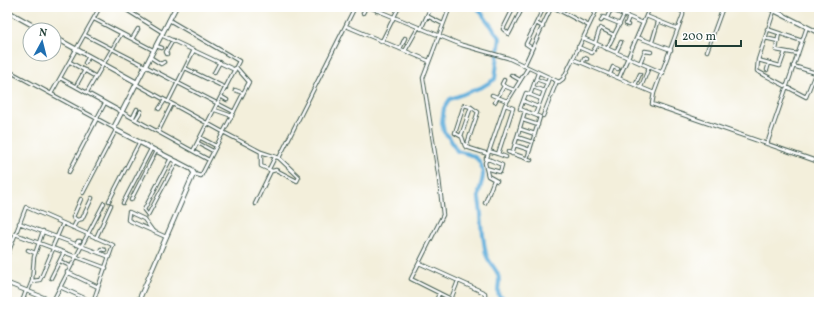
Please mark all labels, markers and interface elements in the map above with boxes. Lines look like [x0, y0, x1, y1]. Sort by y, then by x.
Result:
north arrow [22, 22, 62, 62]
scale bar [676, 22, 741, 48]
text: N [38, 26, 48, 41]
text: 200 m [682, 29, 716, 45]

